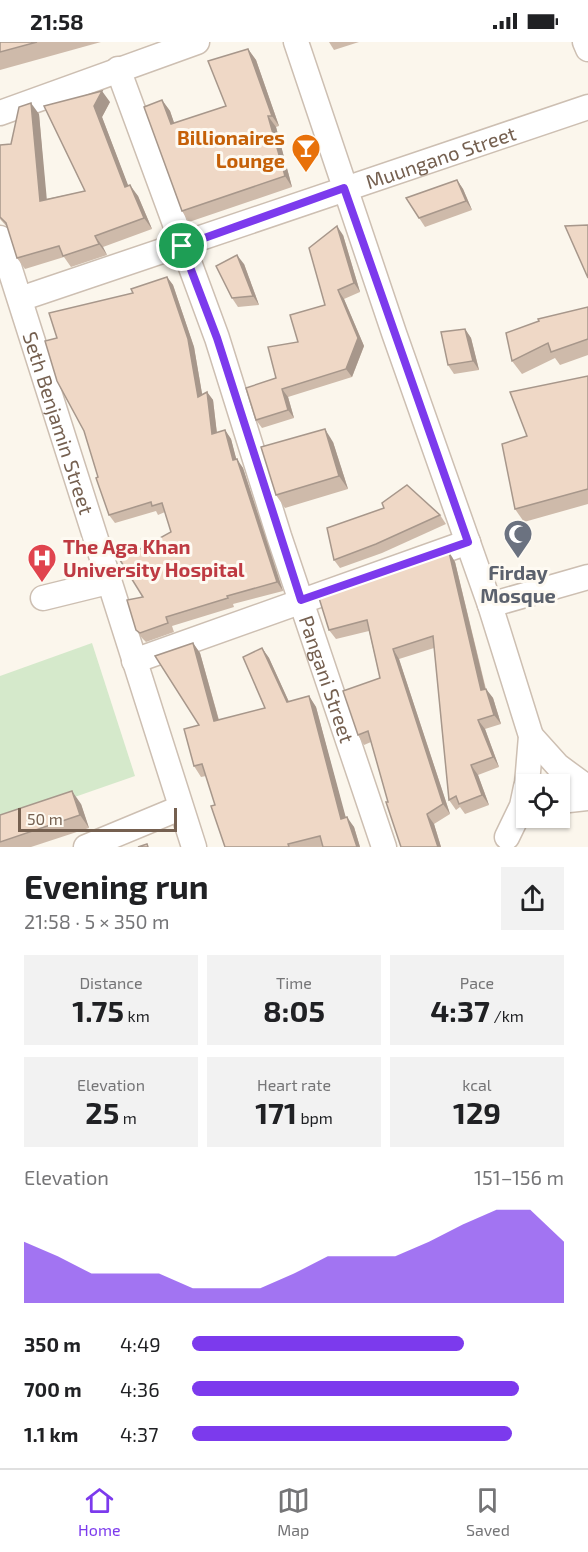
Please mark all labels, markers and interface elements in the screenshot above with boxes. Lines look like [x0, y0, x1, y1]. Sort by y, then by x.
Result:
text: 21:58 [30, 8, 84, 34]
street label: Muungano Street [362, 120, 519, 193]
place label: Billionaires Lounge [177, 125, 285, 172]
bar icon: Billionaires Lounge [290, 132, 322, 174]
pin [156, 220, 207, 271]
icon: arrive [165, 229, 198, 262]
street label: Seth Benjamin Street [19, 328, 99, 518]
mosque icon: Firday Mosque [502, 518, 534, 560]
place label: The Aga Khan University Hospital [63, 534, 245, 582]
hospital icon: The Aga Khan University Hospital [26, 542, 58, 584]
place label: Firday Mosque [480, 560, 556, 607]
street label: Pangani Street [295, 612, 360, 746]
map controls [516, 774, 570, 828]
button: locate [516, 774, 570, 828]
scale bar [18, 805, 177, 833]
text: 50 m [27, 809, 63, 828]
text: Evening run [24, 866, 209, 906]
button: share [501, 867, 564, 930]
text: 21:58 · 5 × 350 m [24, 909, 170, 933]
text: Distance [79, 973, 143, 992]
text: Time [276, 973, 312, 992]
text: Pace [460, 973, 494, 992]
text: 1.75 [72, 992, 124, 1028]
text: 8:05 [263, 992, 325, 1028]
text: 4:37 [430, 992, 490, 1028]
text: km [124, 1006, 150, 1025]
text: /km [490, 1006, 524, 1025]
text: Elevation [77, 1075, 145, 1094]
text: Heart rate [257, 1075, 331, 1094]
text: kcal [462, 1075, 492, 1094]
text: 25 [85, 1094, 119, 1130]
text: 171 [255, 1094, 297, 1130]
text: 129 [453, 1094, 501, 1130]
text: m [119, 1108, 137, 1127]
text: bpm [297, 1108, 333, 1127]
text: Elevation [24, 1165, 109, 1189]
text: 151–156 m [474, 1165, 564, 1189]
text: 350 m [24, 1332, 81, 1356]
text: 4:49 [120, 1332, 161, 1356]
text: 700 m [24, 1377, 82, 1401]
text: 4:36 [120, 1377, 160, 1401]
text: 1.1 km [24, 1422, 78, 1446]
text: 4:37 [120, 1422, 158, 1446]
tab: Home [78, 1484, 121, 1539]
tab: Map [277, 1484, 310, 1539]
tab: Saved [466, 1484, 510, 1539]

